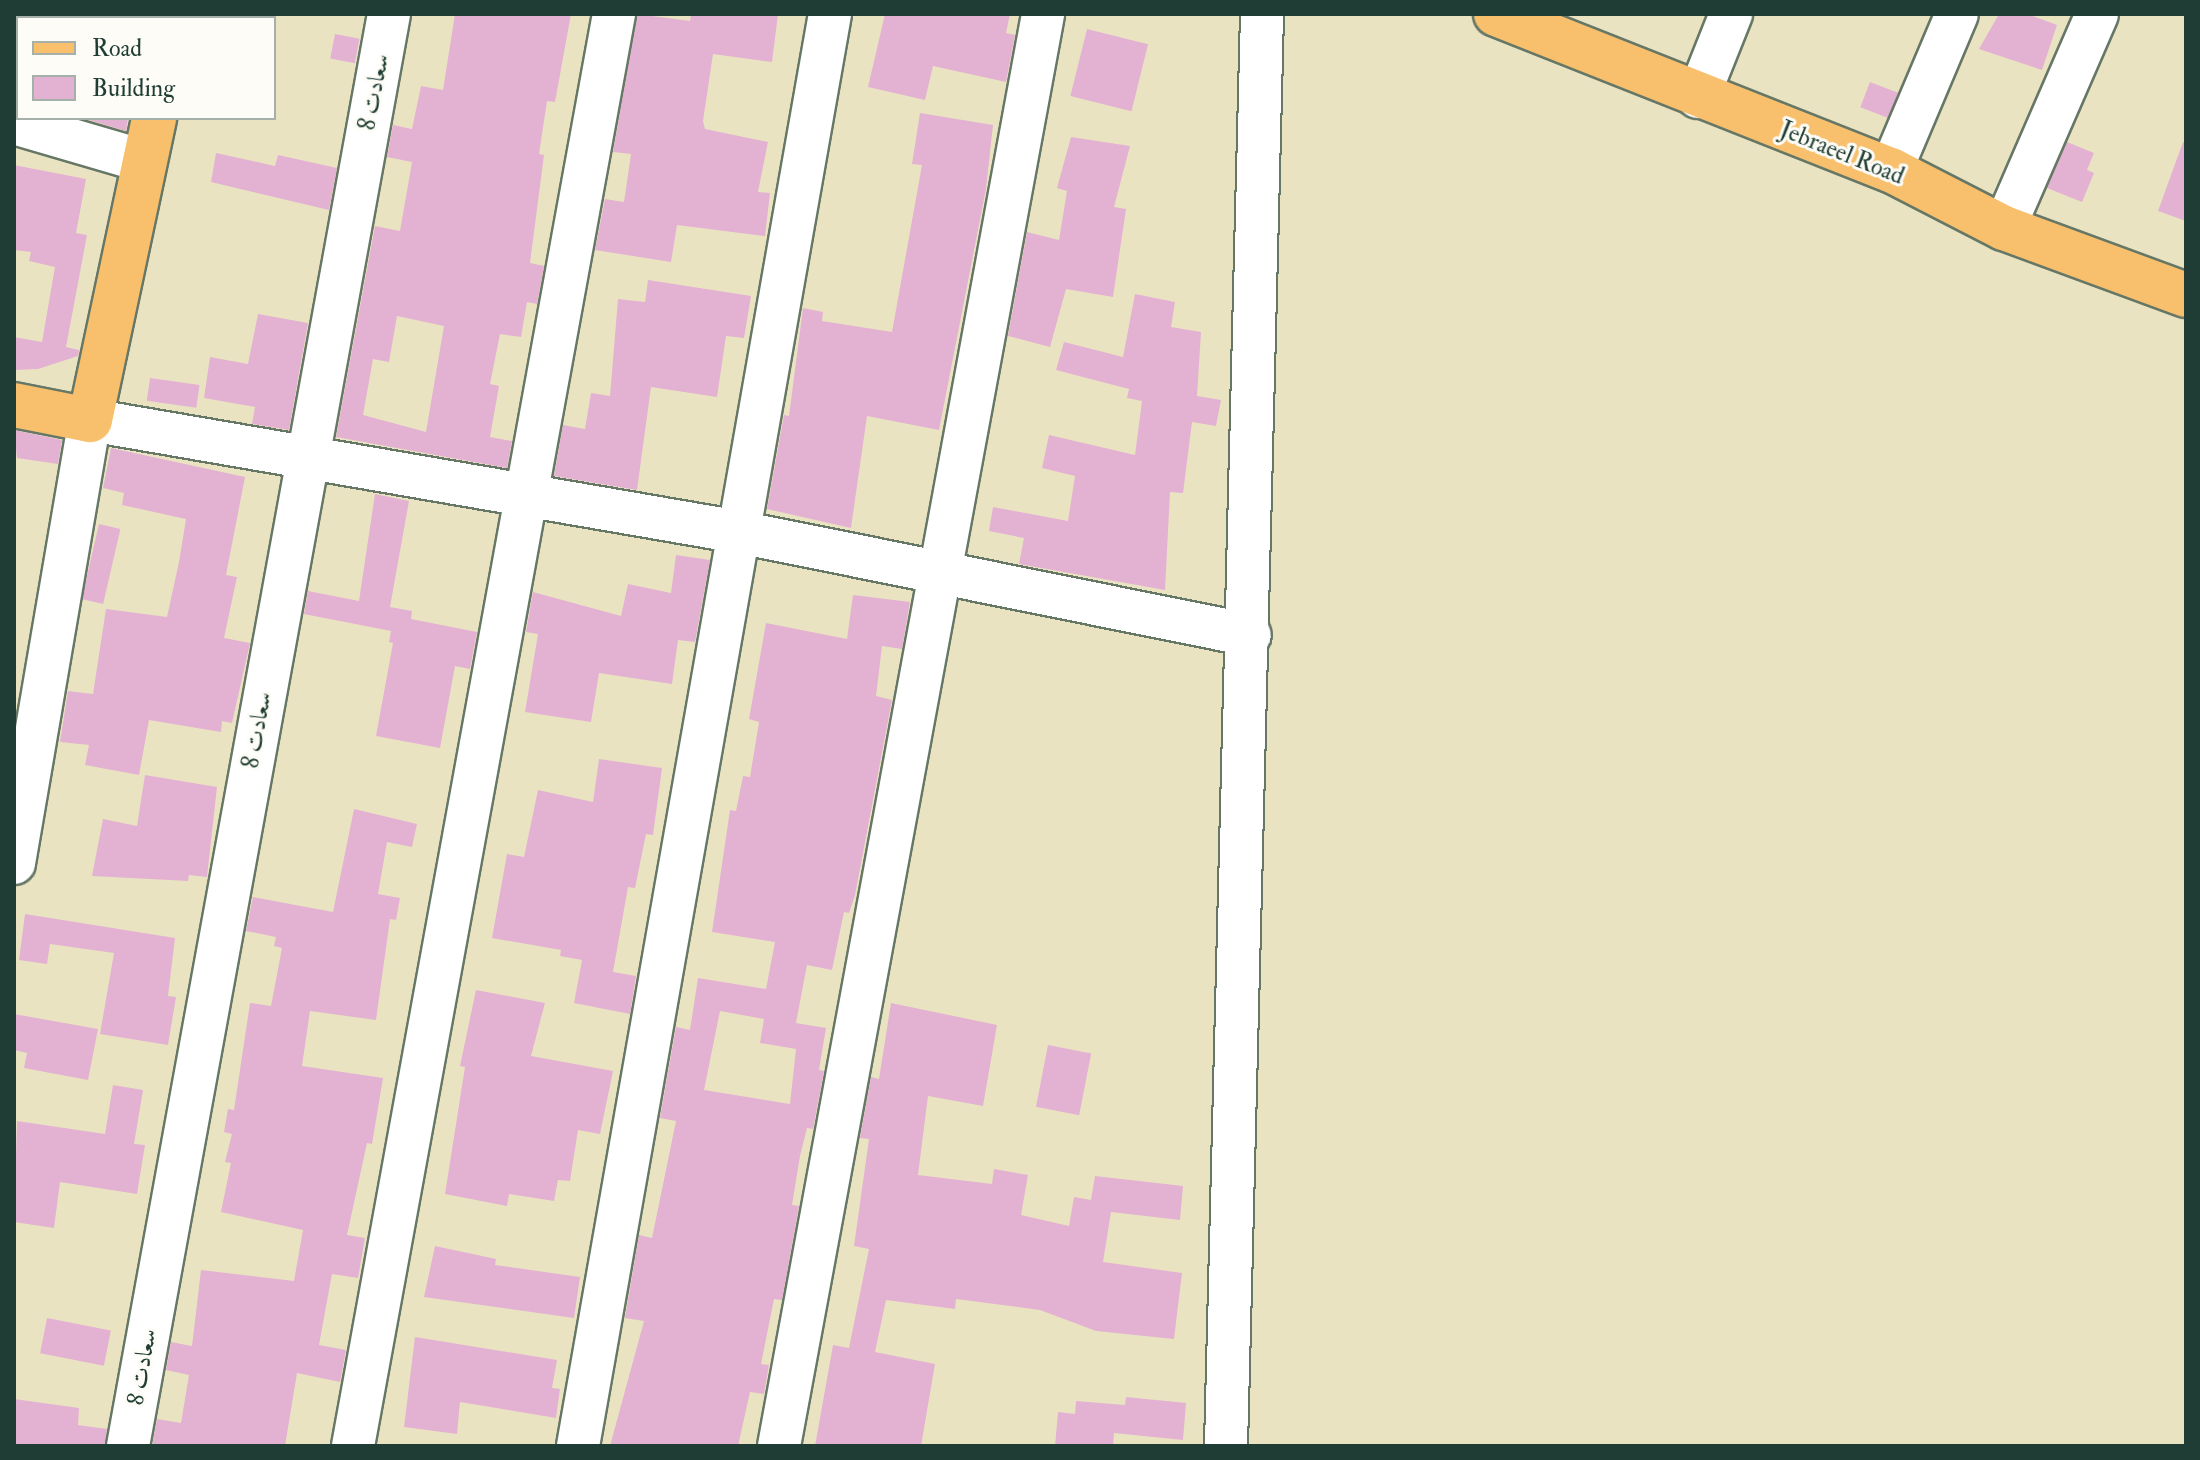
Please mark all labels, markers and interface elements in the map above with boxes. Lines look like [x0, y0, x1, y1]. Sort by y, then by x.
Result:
legend [16, 16, 276, 120]
text: Road [92, 33, 142, 64]
street label: سعادت 8 [352, 51, 396, 133]
text: Building [92, 73, 175, 104]
street label: Jebraeel Road [1776, 115, 1908, 191]
street label: سعادت 8 [236, 689, 278, 771]
street label: سعادت 8 [121, 1326, 163, 1408]

